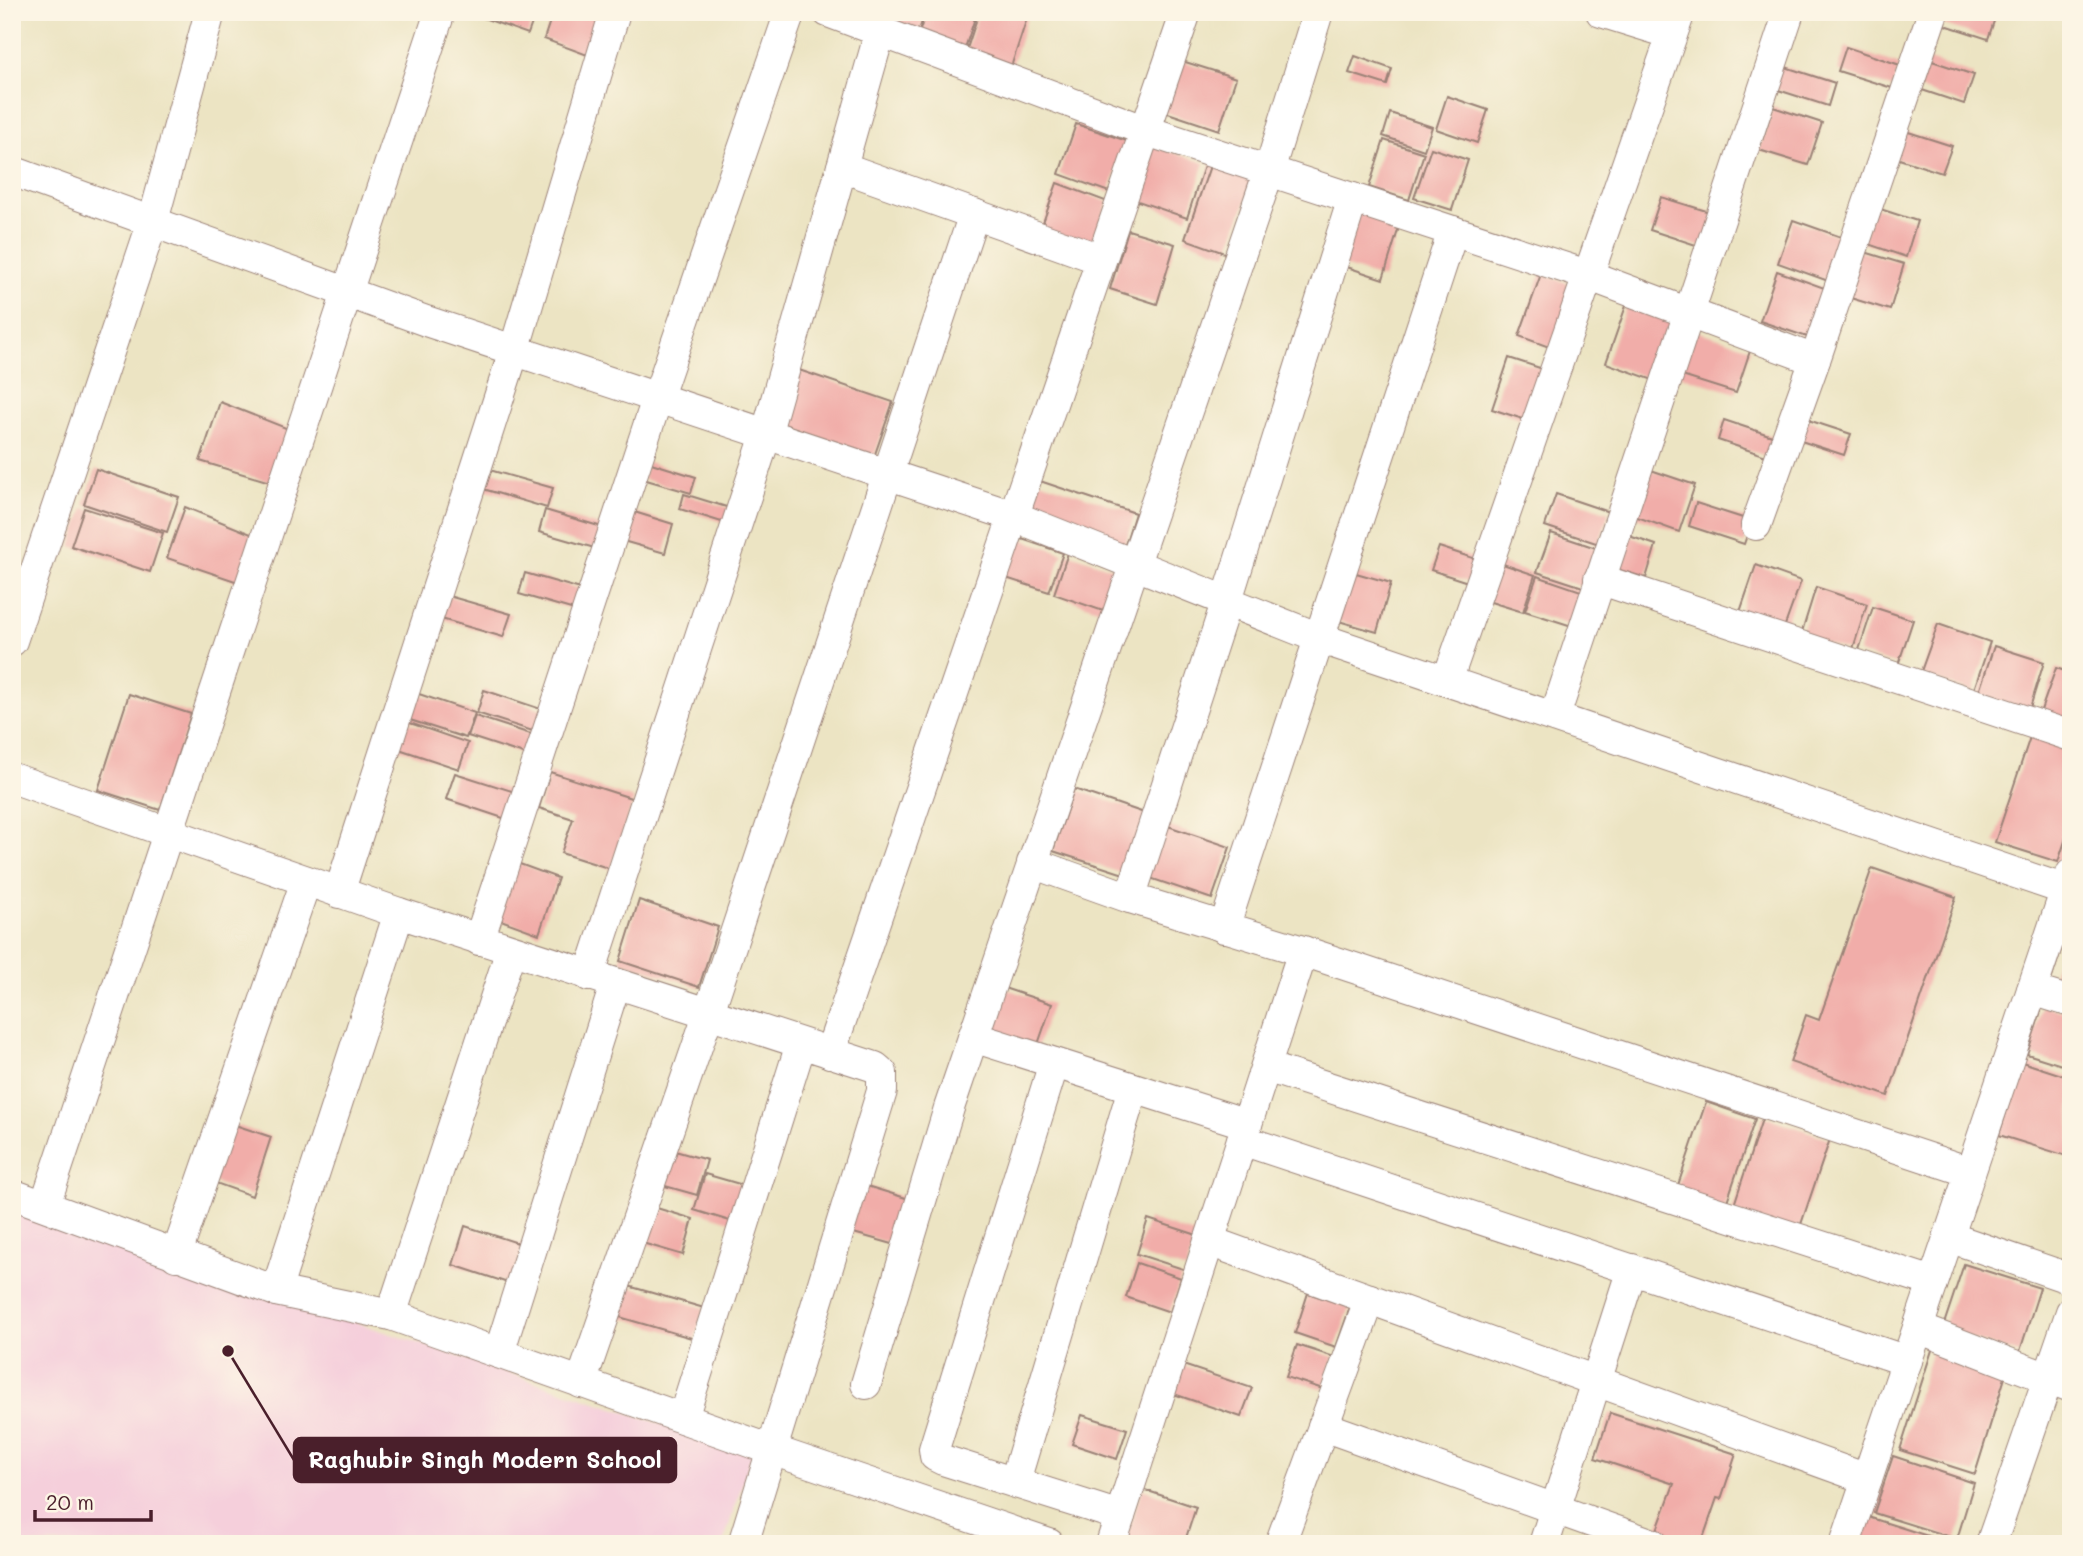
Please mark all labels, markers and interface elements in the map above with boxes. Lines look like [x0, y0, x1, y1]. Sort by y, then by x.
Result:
callout: Raghubir Singh Modern School [294, 1438, 676, 1482]
text: Raghubir Singh Modern School [308, 1444, 662, 1474]
scale bar [35, 1479, 150, 1523]
text: 20 m [46, 1488, 94, 1515]

